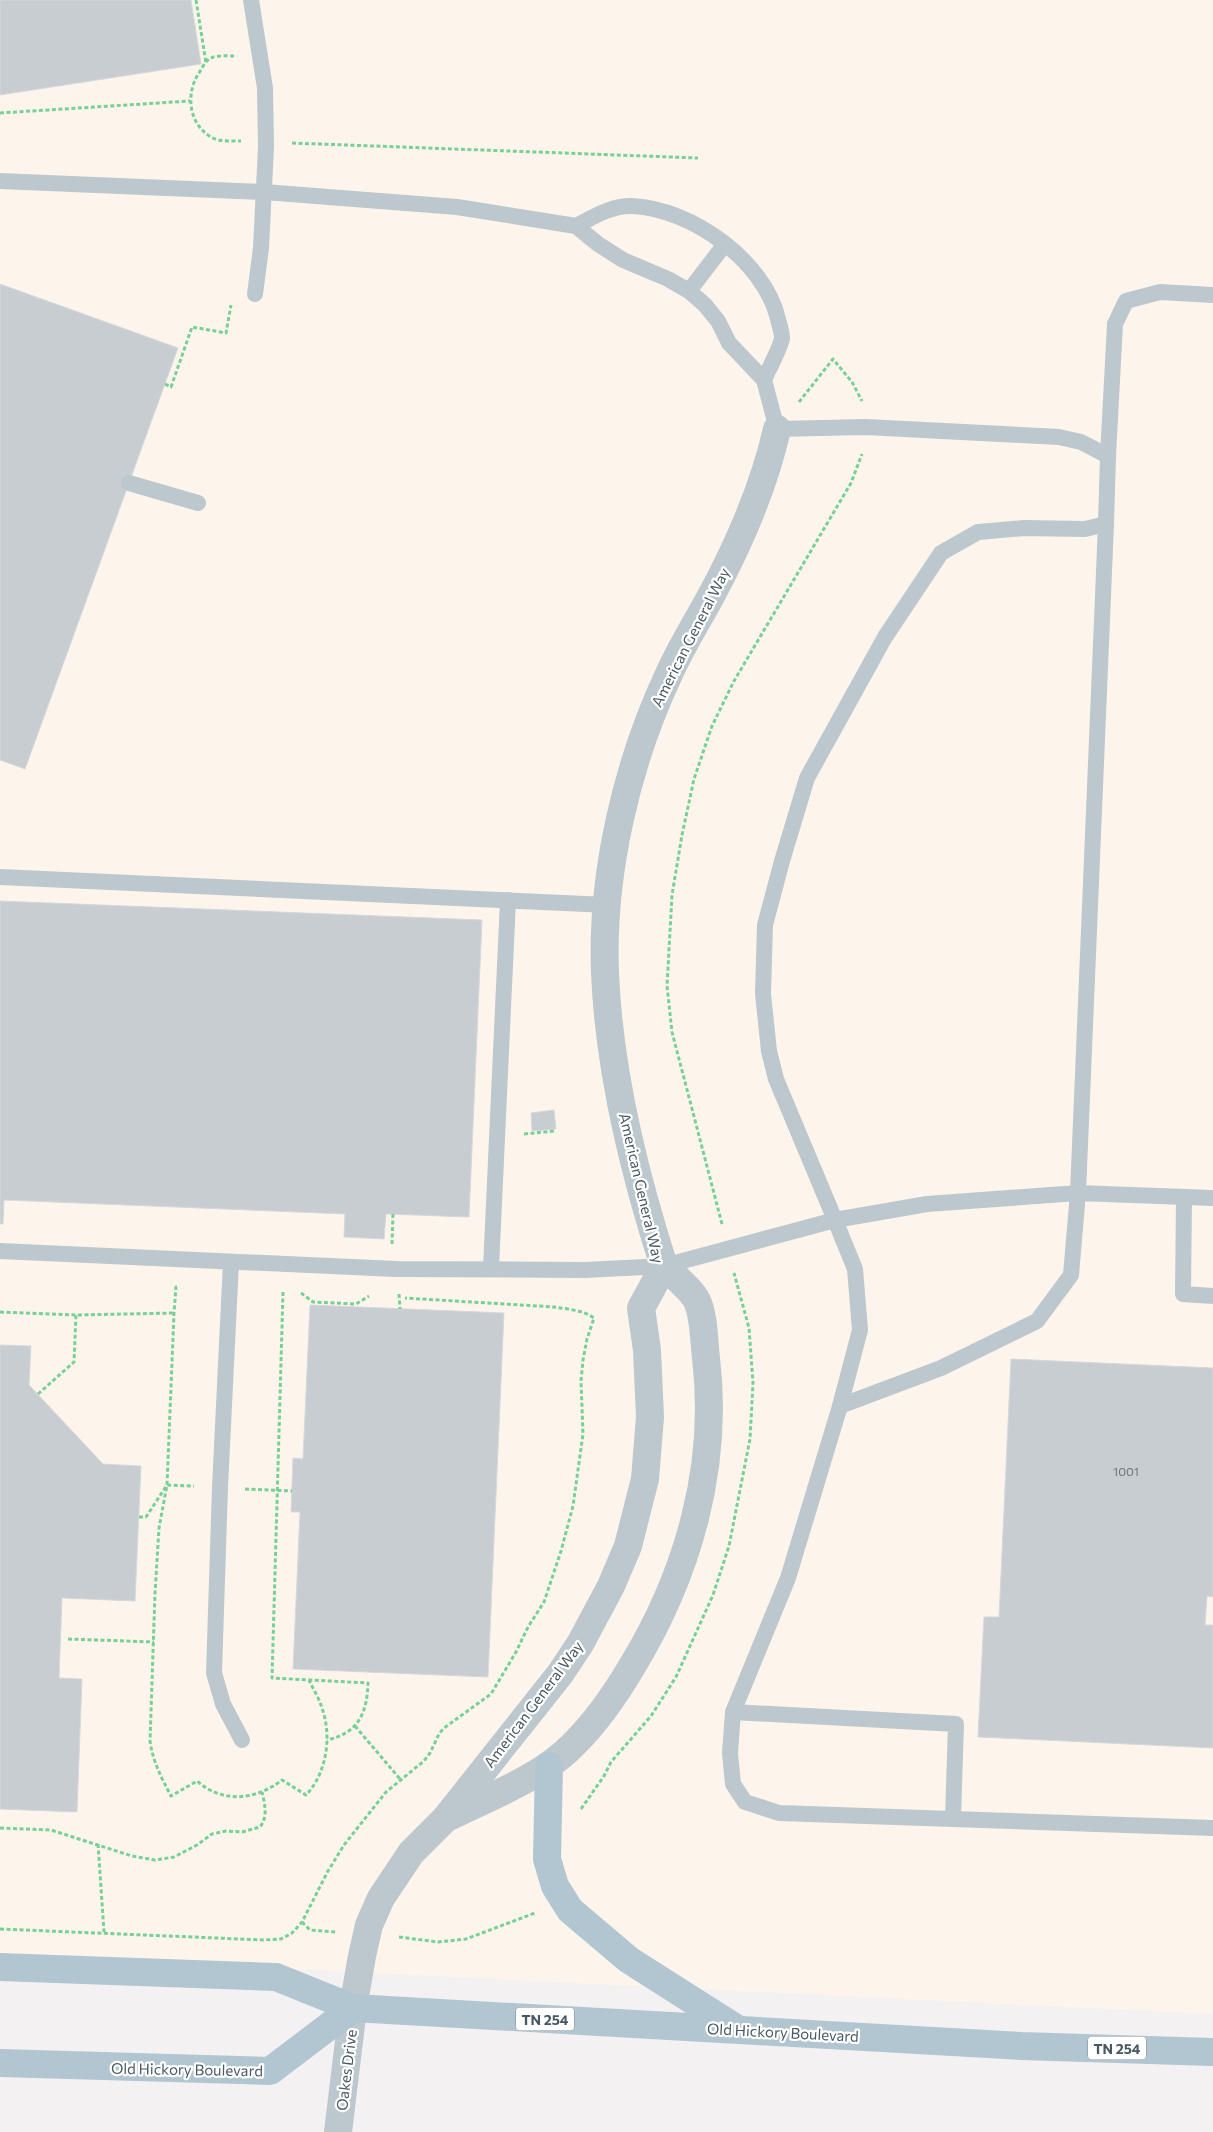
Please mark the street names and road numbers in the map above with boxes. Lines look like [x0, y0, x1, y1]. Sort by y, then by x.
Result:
street label: American General Way [647, 564, 733, 710]
street label: American General Way [616, 1111, 668, 1265]
street label: American General Way [480, 1637, 587, 1771]
road number: TN 254 [516, 2008, 574, 2030]
street label: Old Hickory Boulevard [707, 2019, 859, 2045]
street label: Oakes Drive [332, 2028, 360, 2112]
road number: TN 254 [1088, 2036, 1146, 2060]
street label: Old Hickory Boulevard [111, 2059, 263, 2079]

